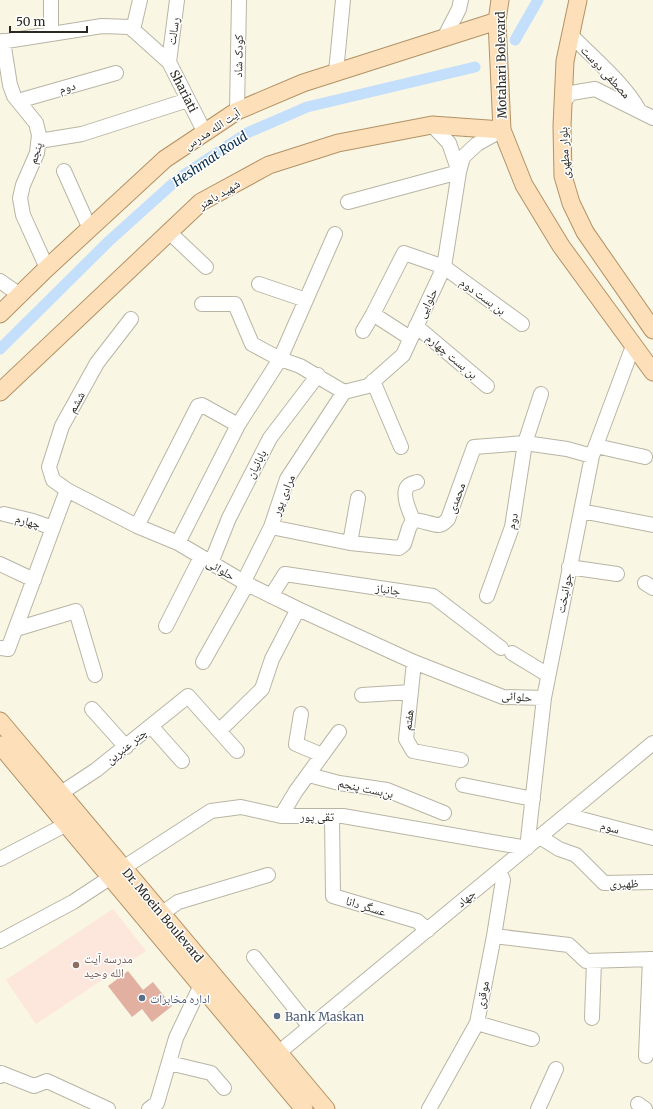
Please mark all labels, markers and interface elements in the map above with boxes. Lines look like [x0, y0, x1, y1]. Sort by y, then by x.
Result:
scale bar [10, 8, 87, 34]
street label: Motahari Bolevard [493, 11, 509, 119]
text: 50 m [16, 14, 45, 29]
street label: رسالت [164, 16, 182, 46]
street label: کودک شاد [230, 34, 246, 78]
street label: مصطفی دوست [578, 43, 634, 101]
street label: Shariati [167, 67, 201, 115]
street label: دوم [57, 78, 77, 97]
street label: آیت الله مدرس [181, 105, 244, 153]
water label: Heshmat Roud [168, 127, 251, 191]
street label: بلوار مطهری [555, 127, 573, 179]
street label: پنجم [25, 140, 46, 166]
street label: شهید باهنر [195, 176, 243, 213]
street label: بن بست دوم [456, 274, 509, 319]
street label: حلوایی [413, 285, 441, 320]
street label: بن بست چهارم [422, 330, 481, 383]
street label: ششم [64, 389, 89, 416]
street label: بابائیان [242, 447, 270, 481]
street label: مرادی پور [268, 472, 298, 519]
street label: محمدی [444, 481, 468, 515]
street label: چهارم [13, 510, 43, 533]
street label: دوم [503, 511, 522, 531]
street label: حلوائی [204, 555, 238, 583]
street label: جوانبخت [553, 571, 576, 614]
street label: جانباز [373, 579, 402, 599]
street label: حلوائی [501, 687, 533, 705]
street label: هفتم [399, 709, 418, 732]
street label: چتر عنبرین [102, 725, 150, 767]
street label: بن‌بست پنجم [337, 775, 395, 802]
street label: تقی پور [299, 809, 335, 824]
street label: سوم [598, 817, 621, 838]
street label: Dr. Moein Boulevard [119, 865, 207, 965]
street label: ظهیری [609, 875, 639, 891]
street label: جهاد [453, 886, 479, 910]
street label: عسگر دانا [344, 893, 388, 919]
place label: مدرسه آیت الله وحید [84, 951, 133, 980]
marker: مدرسه آیت الله وحید [71, 960, 81, 970]
street label: موقری [472, 980, 492, 1010]
place label: اداره مخابرات [150, 991, 210, 1006]
marker: اداره مخابرات [137, 993, 147, 1003]
place label: Bank Maskan [285, 1009, 364, 1024]
marker: Bank Maskan [272, 1011, 282, 1021]

